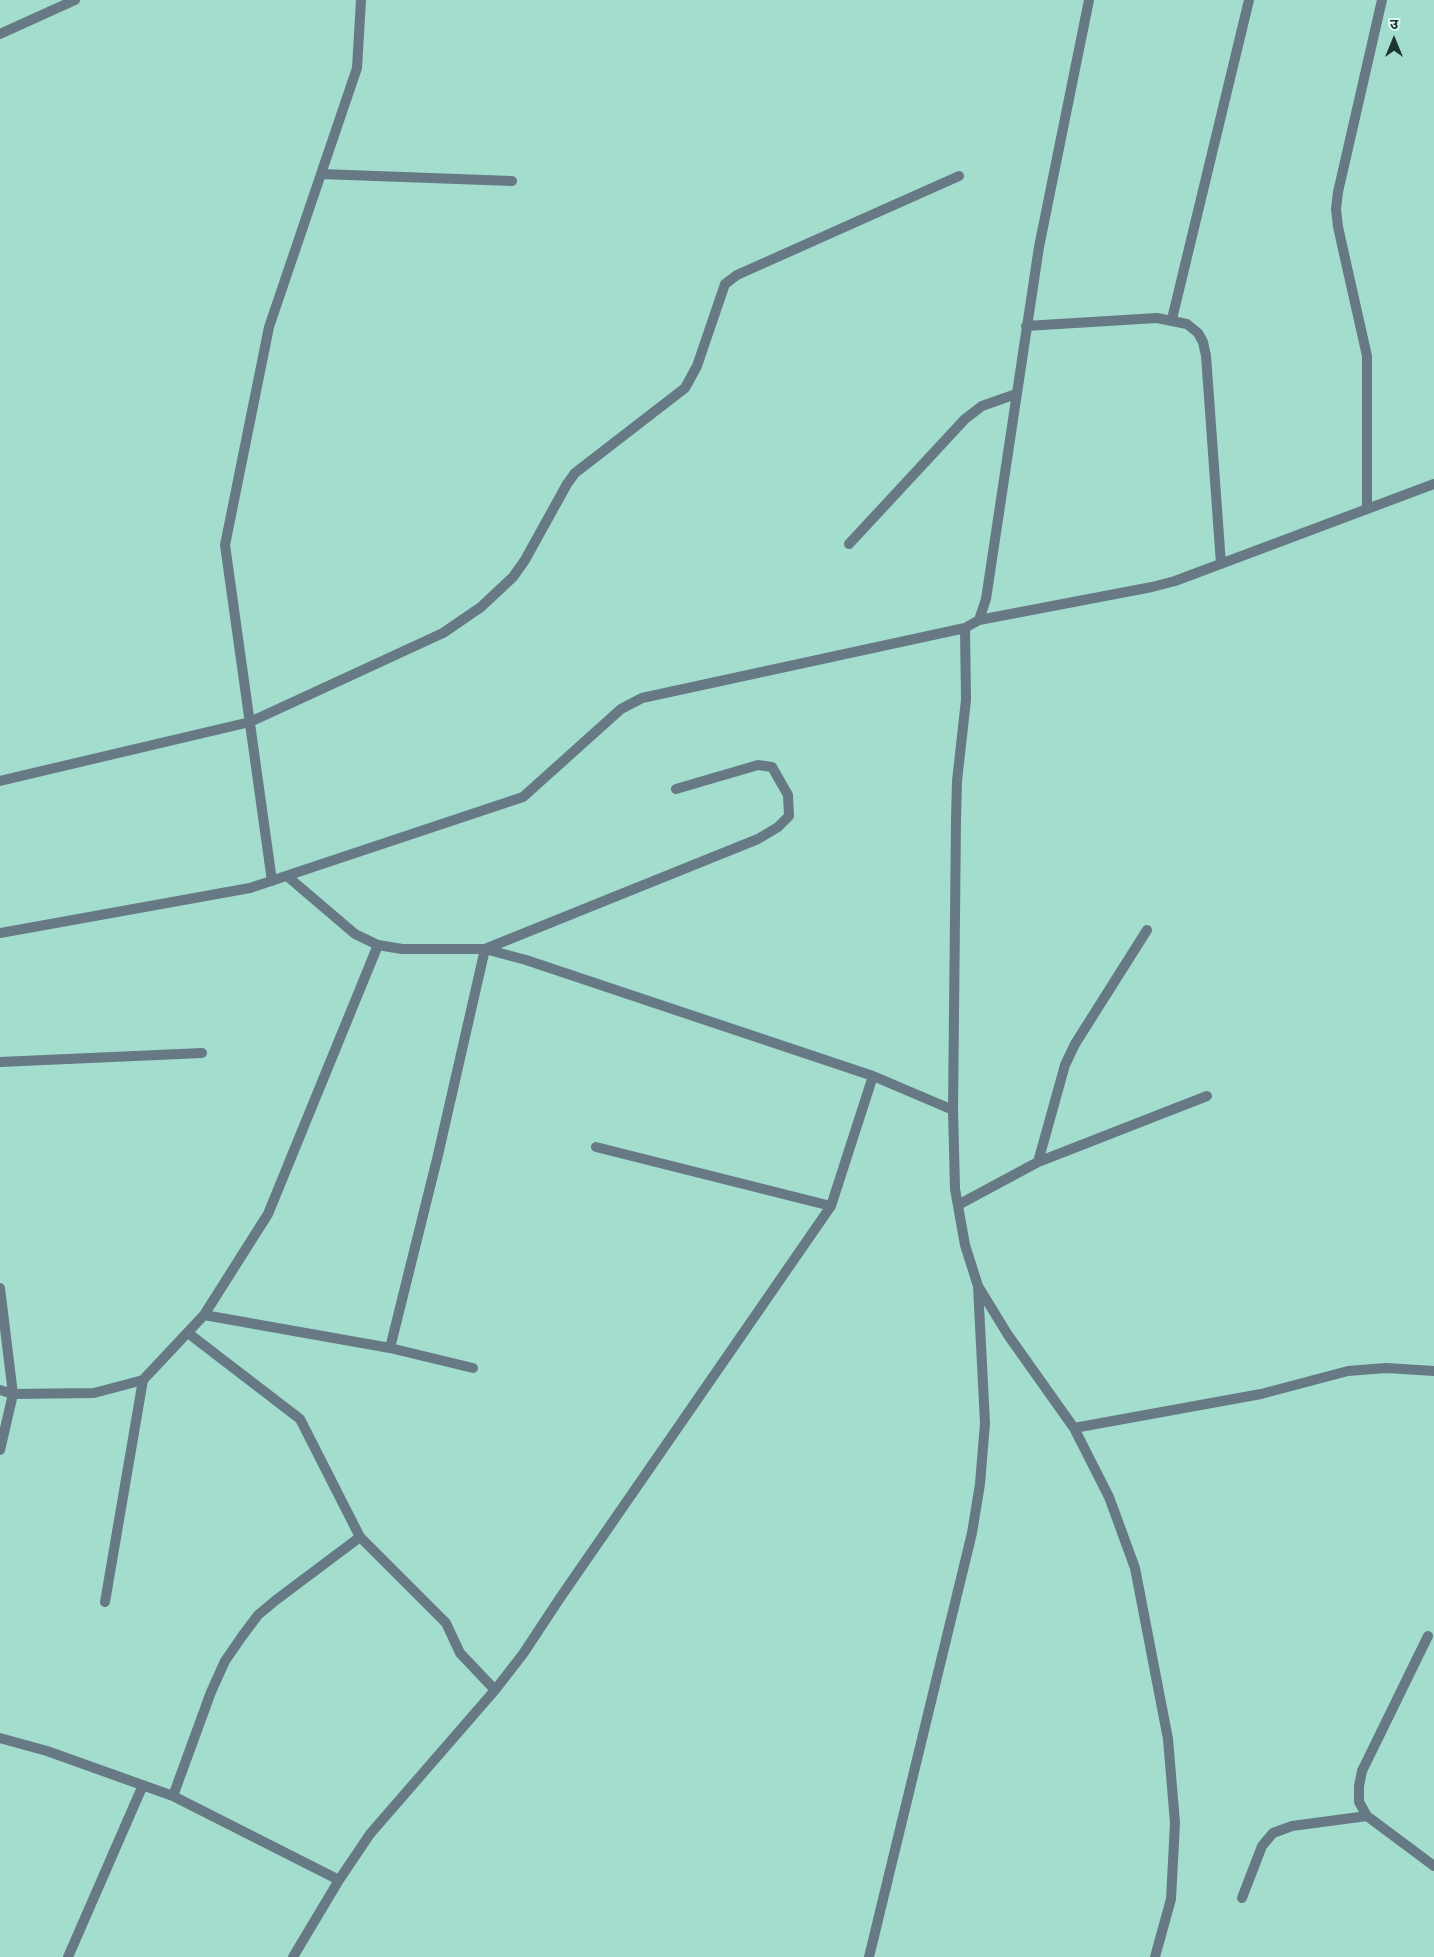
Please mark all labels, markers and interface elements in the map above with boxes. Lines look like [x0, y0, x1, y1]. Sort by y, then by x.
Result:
north arrow [1369, 15, 1419, 65]
text: उ [1390, 16, 1398, 33]

